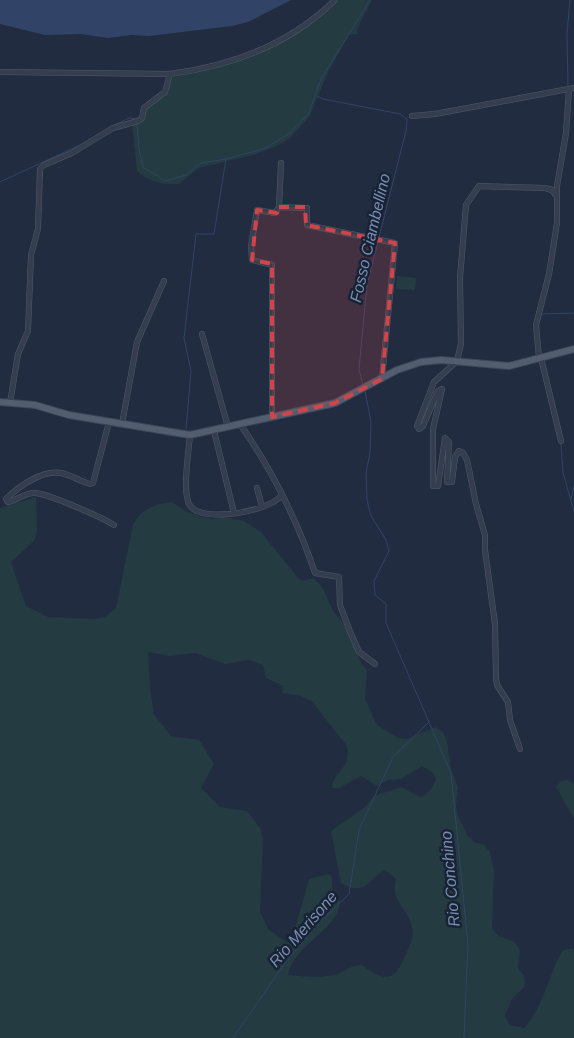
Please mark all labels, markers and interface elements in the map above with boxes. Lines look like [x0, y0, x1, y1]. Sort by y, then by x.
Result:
water label: Fosso Ciambellino [347, 172, 393, 304]
water label: Rio Conchino [437, 830, 463, 928]
water label: Rio Merisone [266, 888, 340, 970]

